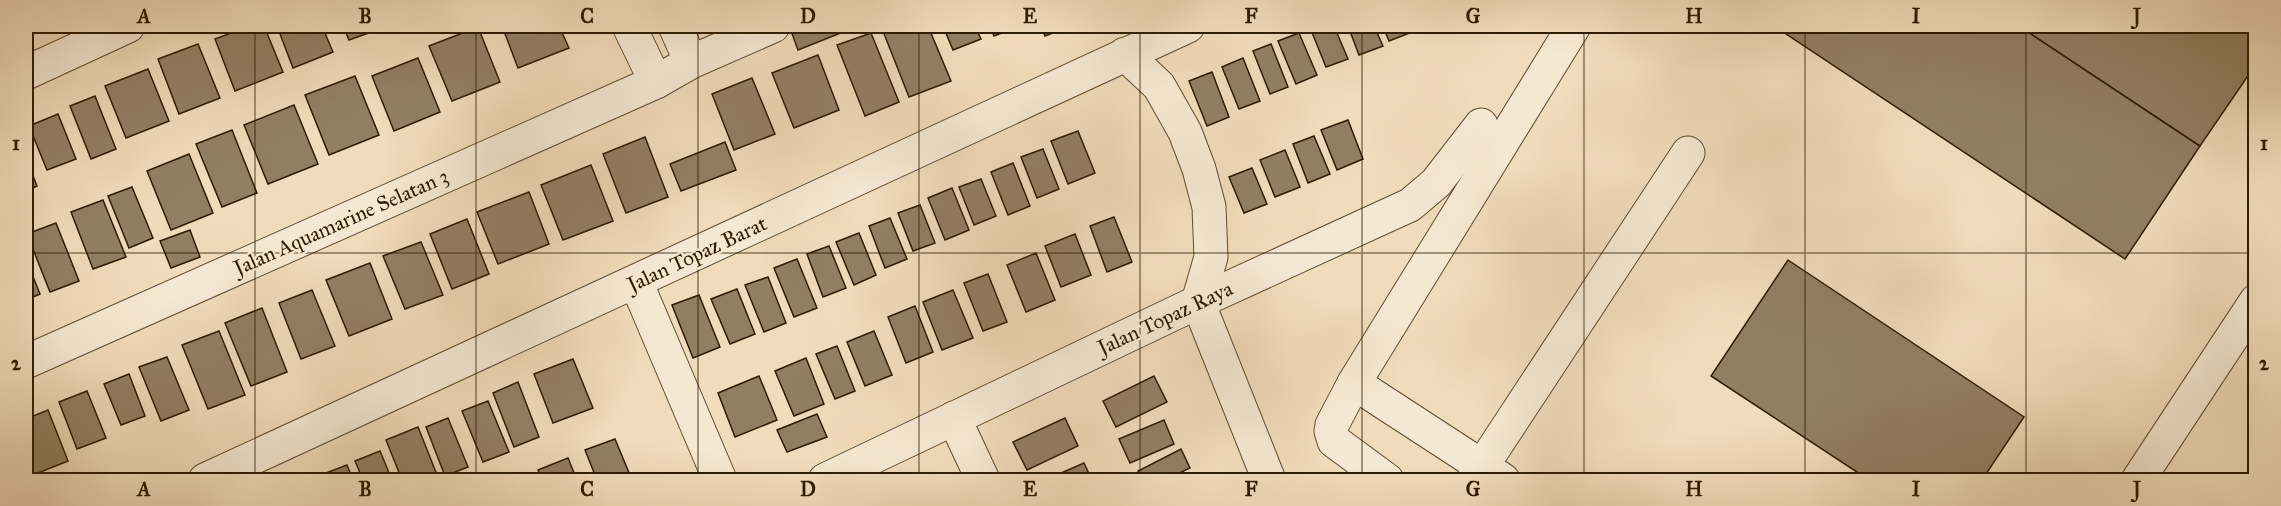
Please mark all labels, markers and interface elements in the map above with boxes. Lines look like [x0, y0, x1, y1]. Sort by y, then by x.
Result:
text: A [135, 4, 151, 28]
text: B [358, 4, 372, 28]
text: C [580, 4, 594, 28]
text: D [800, 4, 816, 28]
text: E [1023, 4, 1038, 28]
text: F [1244, 4, 1258, 28]
text: G [1466, 4, 1481, 28]
text: H [1685, 4, 1703, 28]
text: I [1912, 4, 1921, 28]
text: J [2130, 4, 2142, 30]
text: 1 [12, 131, 20, 155]
text: 1 [2260, 131, 2268, 155]
street label: Jalan Aquamarine Selatan 3 [228, 163, 452, 282]
street label: Jalan Topaz Barat [621, 210, 772, 299]
street label: Jalan Topaz Raya [1091, 275, 1237, 362]
text: 2 [11, 351, 22, 375]
text: 2 [2259, 351, 2270, 375]
text: A [135, 477, 151, 501]
text: B [358, 477, 372, 501]
text: C [580, 477, 594, 501]
text: D [800, 477, 816, 501]
text: E [1023, 477, 1038, 501]
text: F [1244, 477, 1258, 501]
text: G [1466, 477, 1481, 501]
text: H [1685, 477, 1703, 501]
text: I [1912, 477, 1921, 501]
text: J [2130, 477, 2142, 503]

